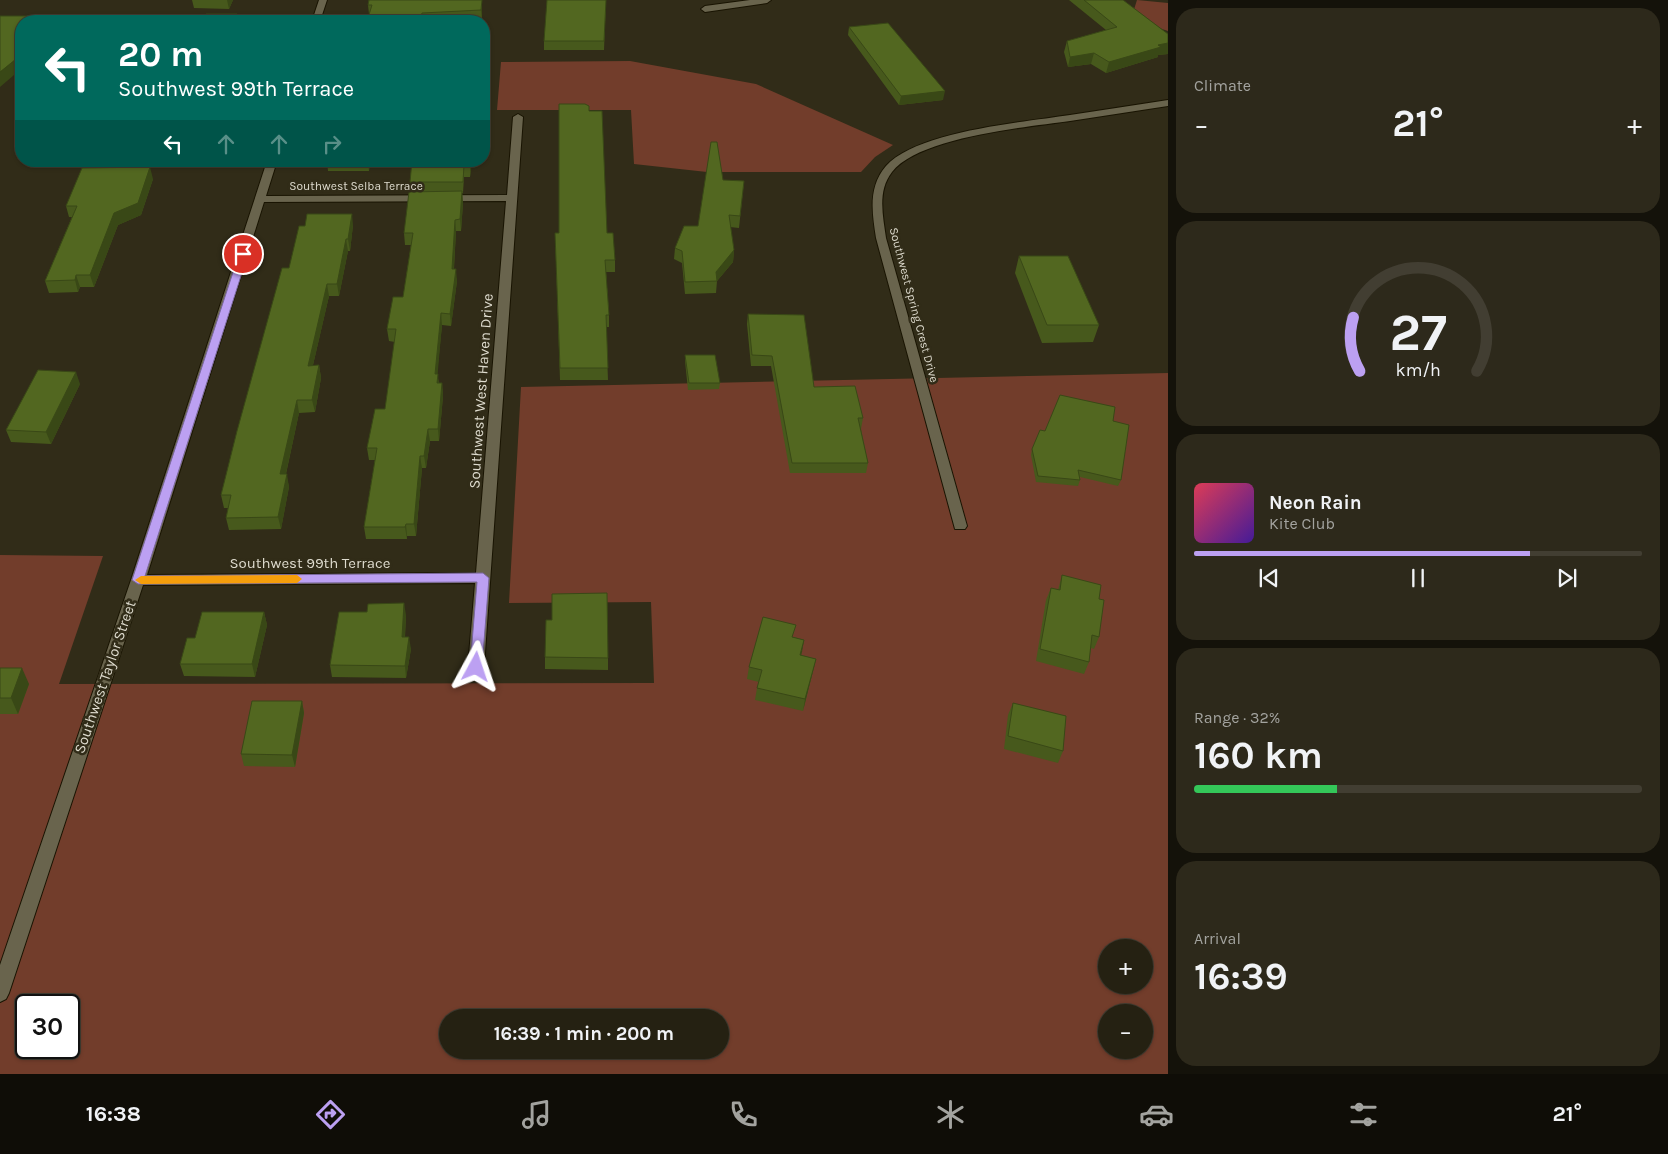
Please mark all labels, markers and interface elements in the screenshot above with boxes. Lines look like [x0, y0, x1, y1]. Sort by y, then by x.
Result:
text: 20 m [118, 34, 203, 75]
icon: left [35, 35, 100, 100]
text: Southwest 99th Terrace [118, 76, 354, 102]
text: Climate [1194, 76, 1251, 95]
text: 21° [1392, 101, 1444, 146]
text: − [1194, 108, 1209, 141]
text: + [1627, 108, 1642, 141]
icon: left [159, 130, 187, 158]
icon: ahead [212, 130, 240, 158]
icon: ahead [265, 130, 293, 158]
icon: right [318, 130, 346, 158]
street label: Southwest Selba Terrace [289, 179, 423, 193]
street label: Southwest Spring Crest Drive [887, 226, 941, 384]
pin [222, 233, 264, 275]
icon: arrive [229, 240, 257, 268]
street label: Southwest West Haven Drive [465, 293, 497, 489]
text: 27 [1389, 302, 1447, 363]
text: km/h [1395, 360, 1441, 381]
text: Neon Rain [1269, 492, 1362, 514]
text: Kite Club [1269, 514, 1335, 533]
street label: Southwest 99th Terrace [230, 554, 390, 572]
icon: previous [1255, 564, 1283, 592]
icon: pause [1404, 564, 1432, 592]
icon: next [1553, 564, 1581, 592]
street label: Southwest Taylor Street [70, 598, 140, 756]
position arrow [449, 640, 501, 692]
text: Range · 32% [1194, 708, 1280, 727]
text: 160 km [1194, 733, 1323, 778]
text: Arrival [1194, 929, 1241, 948]
map controls [1098, 939, 1153, 1059]
button: + [1098, 939, 1153, 994]
text: 16:39 [1194, 954, 1288, 999]
speed limit sign: 30 [15, 994, 80, 1059]
button: − [1098, 1004, 1153, 1059]
text: 16:39 · 1 min · 200 m [494, 1023, 674, 1045]
icon: directions [313, 1097, 348, 1132]
icon: music [519, 1097, 554, 1132]
icon: phone [726, 1097, 761, 1132]
icon: climate [933, 1097, 968, 1132]
icon: car [1139, 1097, 1174, 1132]
icon: filters [1346, 1097, 1381, 1132]
text: 16:38 [86, 1101, 141, 1127]
text: 21° [1552, 1101, 1582, 1127]

